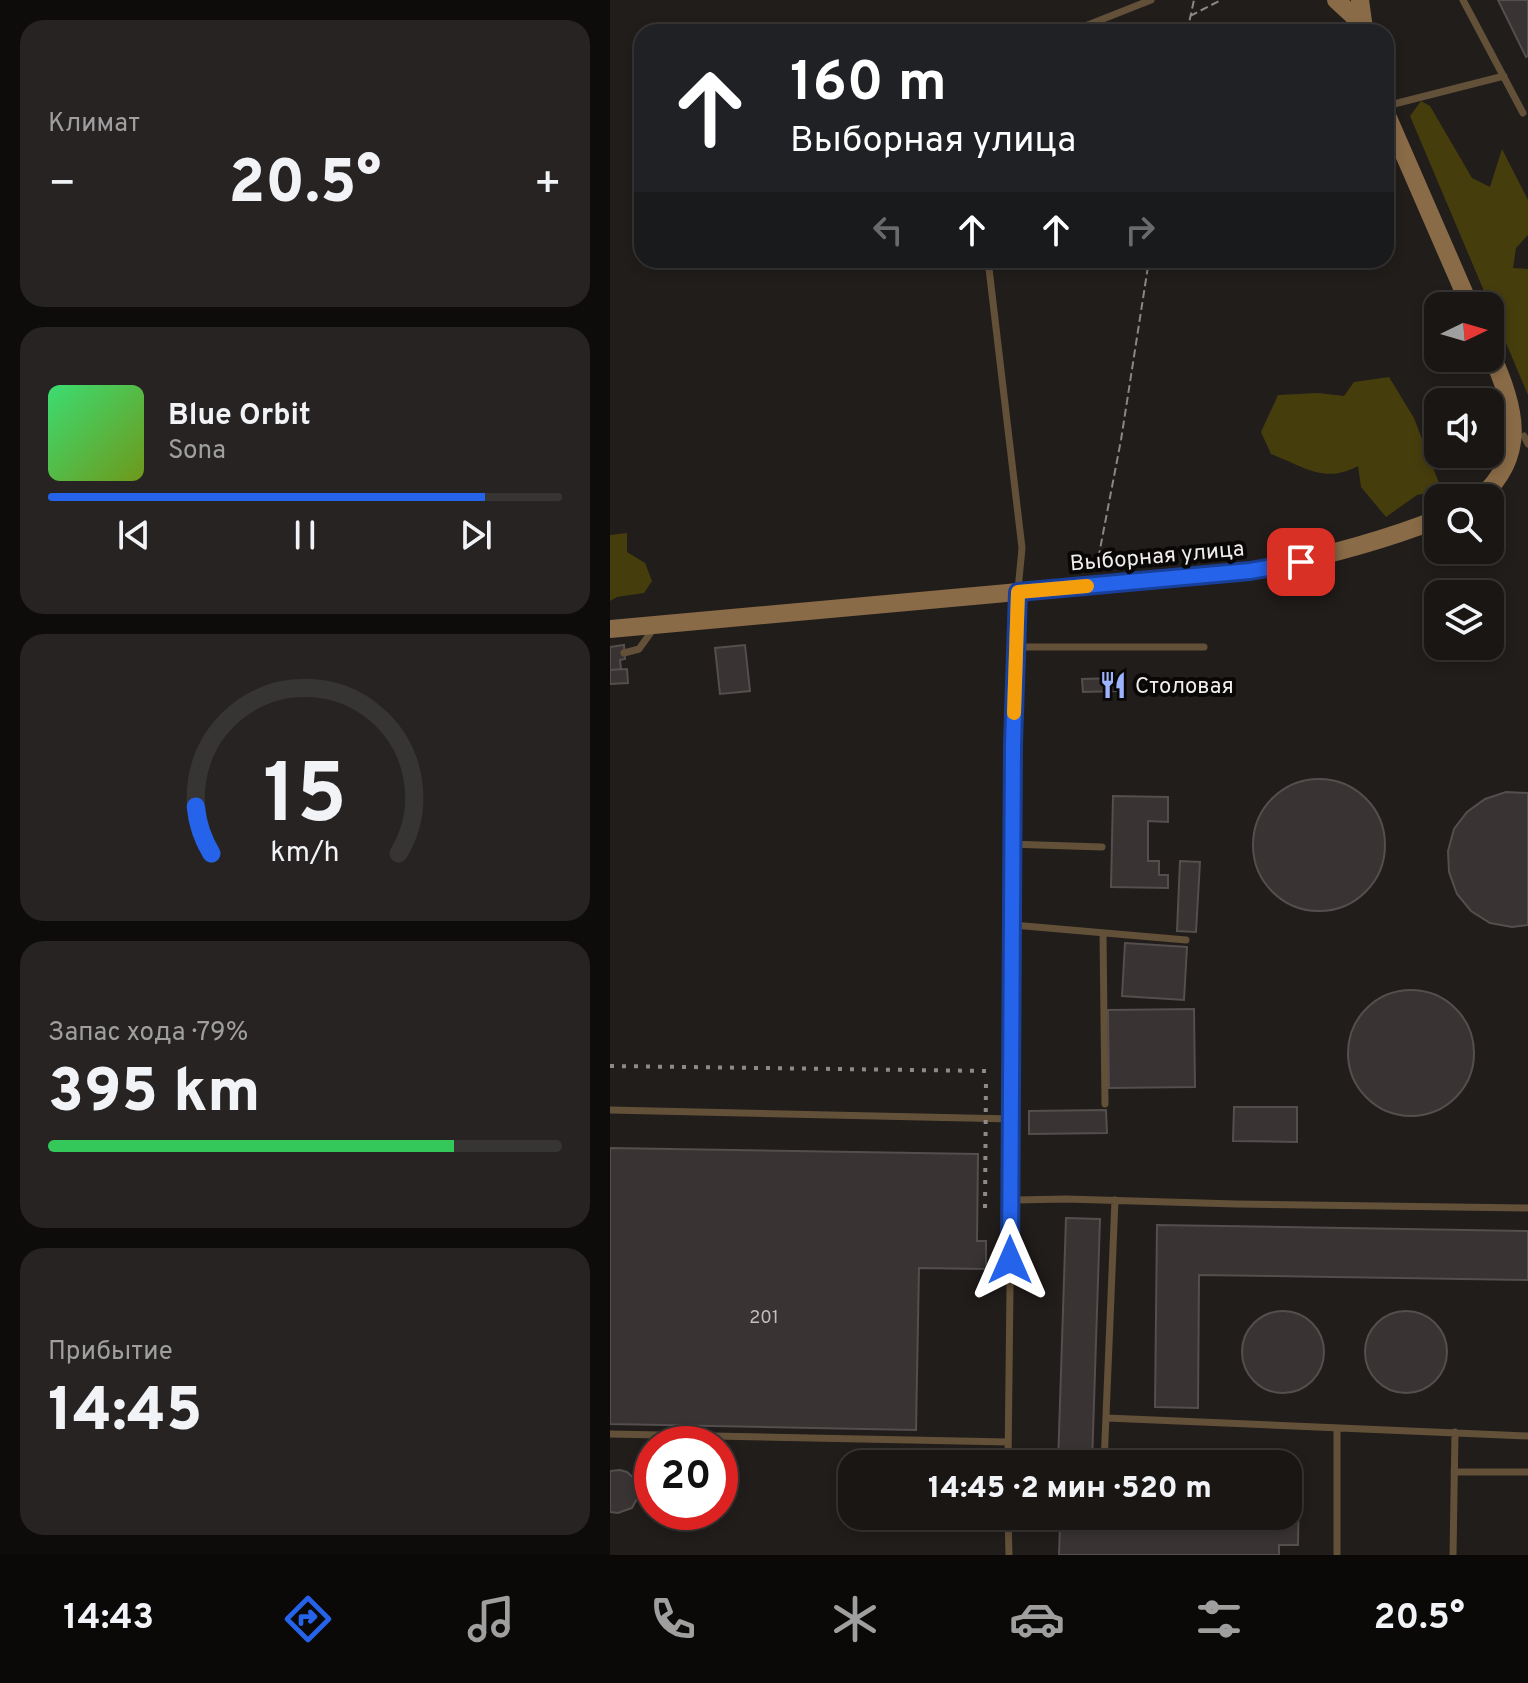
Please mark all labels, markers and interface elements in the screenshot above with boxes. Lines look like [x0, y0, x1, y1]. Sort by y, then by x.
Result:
text: 160 m [790, 50, 947, 120]
icon: ahead [658, 56, 762, 160]
text: Климат [48, 108, 140, 141]
text: Выборная улица [790, 119, 1076, 165]
text: 20.5° [229, 148, 381, 224]
text: − [48, 158, 76, 214]
text: + [534, 158, 562, 214]
icon: left [866, 208, 910, 252]
icon: ahead [950, 208, 994, 252]
icon: ahead [1034, 208, 1078, 252]
icon: right [1118, 208, 1162, 252]
north arrow [1424, 292, 1504, 372]
map controls [1424, 292, 1504, 660]
button: sound [1424, 388, 1504, 468]
text: Blue Orbit [168, 398, 311, 435]
text: Sona [168, 435, 226, 468]
button: search [1424, 484, 1504, 564]
icon: previous [112, 513, 156, 557]
icon: pause [283, 513, 327, 557]
icon: next [454, 513, 498, 557]
pin [1267, 528, 1335, 596]
street label: Выборная улица [1069, 536, 1246, 579]
icon: arrive [1279, 540, 1323, 584]
button: layers [1424, 580, 1504, 660]
restaurant icon: Столовая [1098, 670, 1128, 700]
place label: Столовая [1135, 674, 1234, 701]
text: 15 [263, 746, 347, 851]
text: km/h [270, 836, 340, 872]
text: Запас хода · 79% [48, 1017, 248, 1050]
text: 395 km [48, 1057, 260, 1133]
position arrow [968, 1218, 1052, 1302]
house number: 201 [749, 1307, 779, 1330]
text: Прибытие [48, 1336, 173, 1369]
text: 14:45 [48, 1376, 202, 1452]
speed limit sign: 20 [634, 1426, 738, 1530]
text: 14:45 · 2 мин · 520 m [928, 1471, 1212, 1508]
icon: directions [280, 1591, 336, 1647]
icon: music [463, 1591, 519, 1647]
icon: phone [645, 1591, 701, 1647]
icon: climate [827, 1591, 883, 1647]
icon: car [1009, 1591, 1065, 1647]
icon: filters [1191, 1591, 1247, 1647]
text: 14:43 [63, 1596, 154, 1642]
text: 20.5° [1373, 1596, 1465, 1642]

